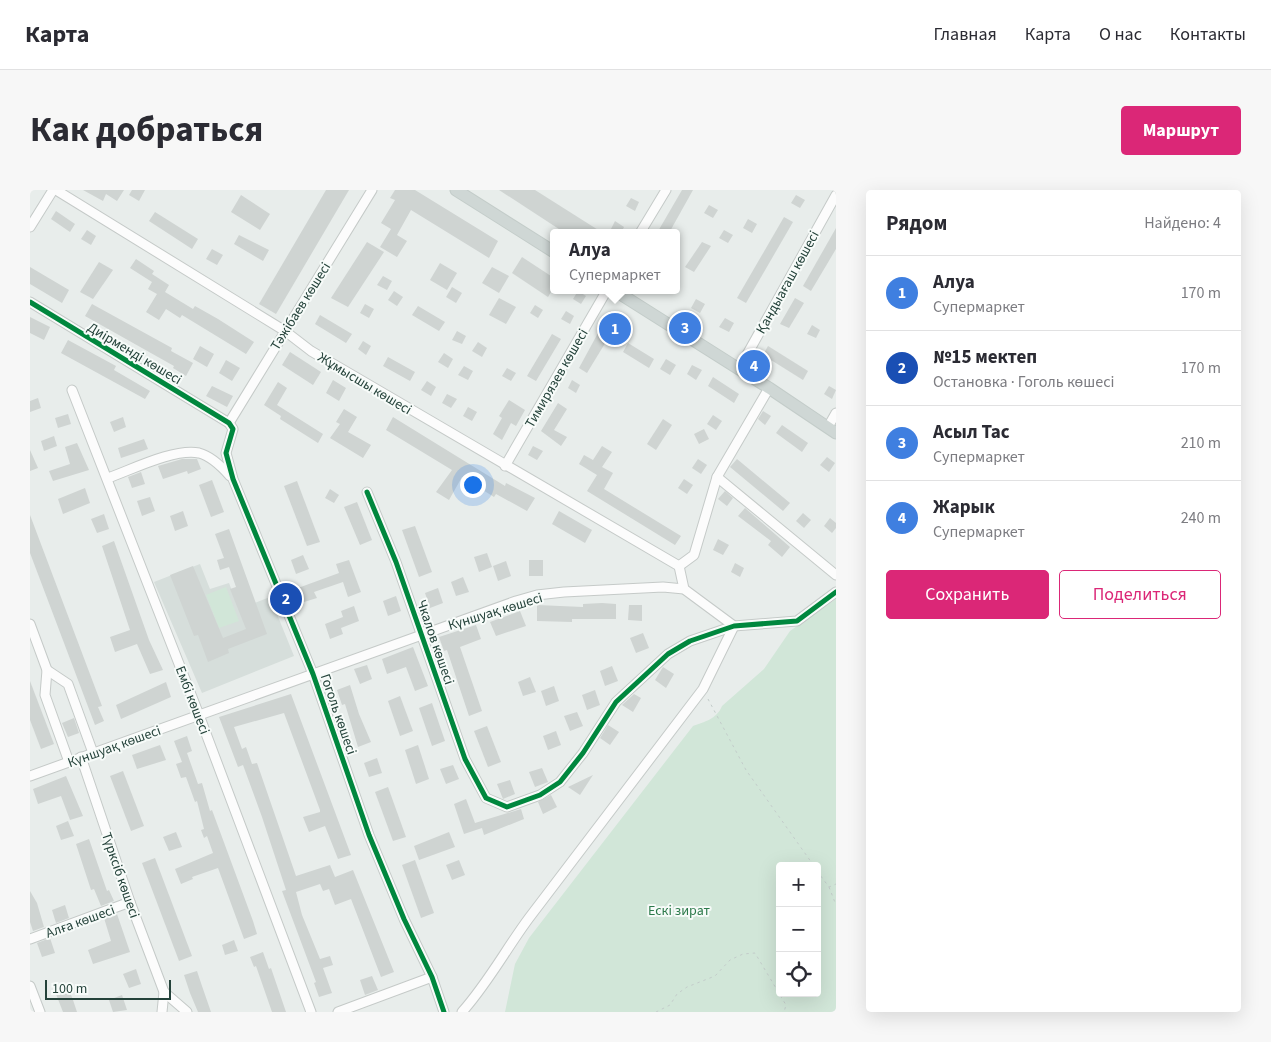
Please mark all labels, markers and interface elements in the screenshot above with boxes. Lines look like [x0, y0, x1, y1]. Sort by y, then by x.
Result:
text: Карта [25, 17, 89, 52]
text: Главная [934, 22, 997, 47]
text: Карта [1025, 22, 1071, 47]
text: О нас [1099, 22, 1142, 47]
text: Контакты [1170, 22, 1246, 47]
text: Как добраться [30, 105, 263, 155]
button: Маршрут [1121, 106, 1241, 155]
text: Рядом [886, 208, 947, 238]
text: Найдено: 4 [1144, 212, 1221, 234]
street label: Қандыағаш көшесі [751, 227, 825, 338]
popup [550, 229, 680, 294]
text: Алуа [569, 237, 611, 264]
street label: Тәжібаев көшесі [266, 259, 336, 354]
text: Супермаркет [569, 264, 661, 286]
text: Алуа [933, 269, 975, 296]
text: 1 [898, 282, 906, 304]
text: 170 m [1181, 282, 1221, 304]
text: Супермаркет [933, 296, 1025, 318]
pin: 3 [669, 309, 701, 347]
pin: 1 [599, 310, 631, 348]
street label: Диірменді көшесі [83, 318, 186, 390]
street label: Тимирязев көшесі [520, 325, 593, 432]
text: №15 мектеп [933, 344, 1037, 371]
pin: 4 [738, 347, 770, 385]
street label: Жұмысшы көшесі [314, 348, 415, 420]
text: 2 [898, 357, 906, 379]
text: 170 m [1181, 357, 1221, 379]
text: Остановка · Гоголь көшесі [933, 371, 1114, 393]
text: Асыл Тас [933, 419, 1010, 446]
text: 3 [898, 432, 906, 454]
text: 210 m [1181, 432, 1221, 454]
text: Супермаркет [933, 446, 1025, 468]
your location [460, 472, 486, 498]
text: Жарык [933, 494, 995, 521]
text: 4 [898, 507, 906, 529]
text: 240 m [1181, 507, 1221, 529]
text: Супермаркет [933, 521, 1025, 543]
button: Сохранить [886, 570, 1049, 619]
button: Поделиться [1059, 570, 1221, 619]
pin: 2 [270, 580, 302, 618]
street label: Күншуақ көшесі [446, 588, 545, 636]
street label: Чкалов көшесі [411, 597, 459, 688]
street label: Ембі көшесі [170, 663, 214, 737]
street label: Гоголь көшесі [315, 671, 361, 758]
street label: Күншуақ көшесі [65, 721, 164, 773]
street label: Түрксіб көшесі [96, 830, 144, 921]
map controls [776, 862, 821, 997]
button: + [776, 862, 821, 907]
street label: Алға көшесі [43, 900, 118, 944]
park label: Ескі зират [648, 901, 711, 921]
button: − [776, 907, 821, 952]
button: locate [776, 952, 821, 997]
scale bar [45, 977, 171, 1000]
text: 100 m [52, 979, 87, 999]

